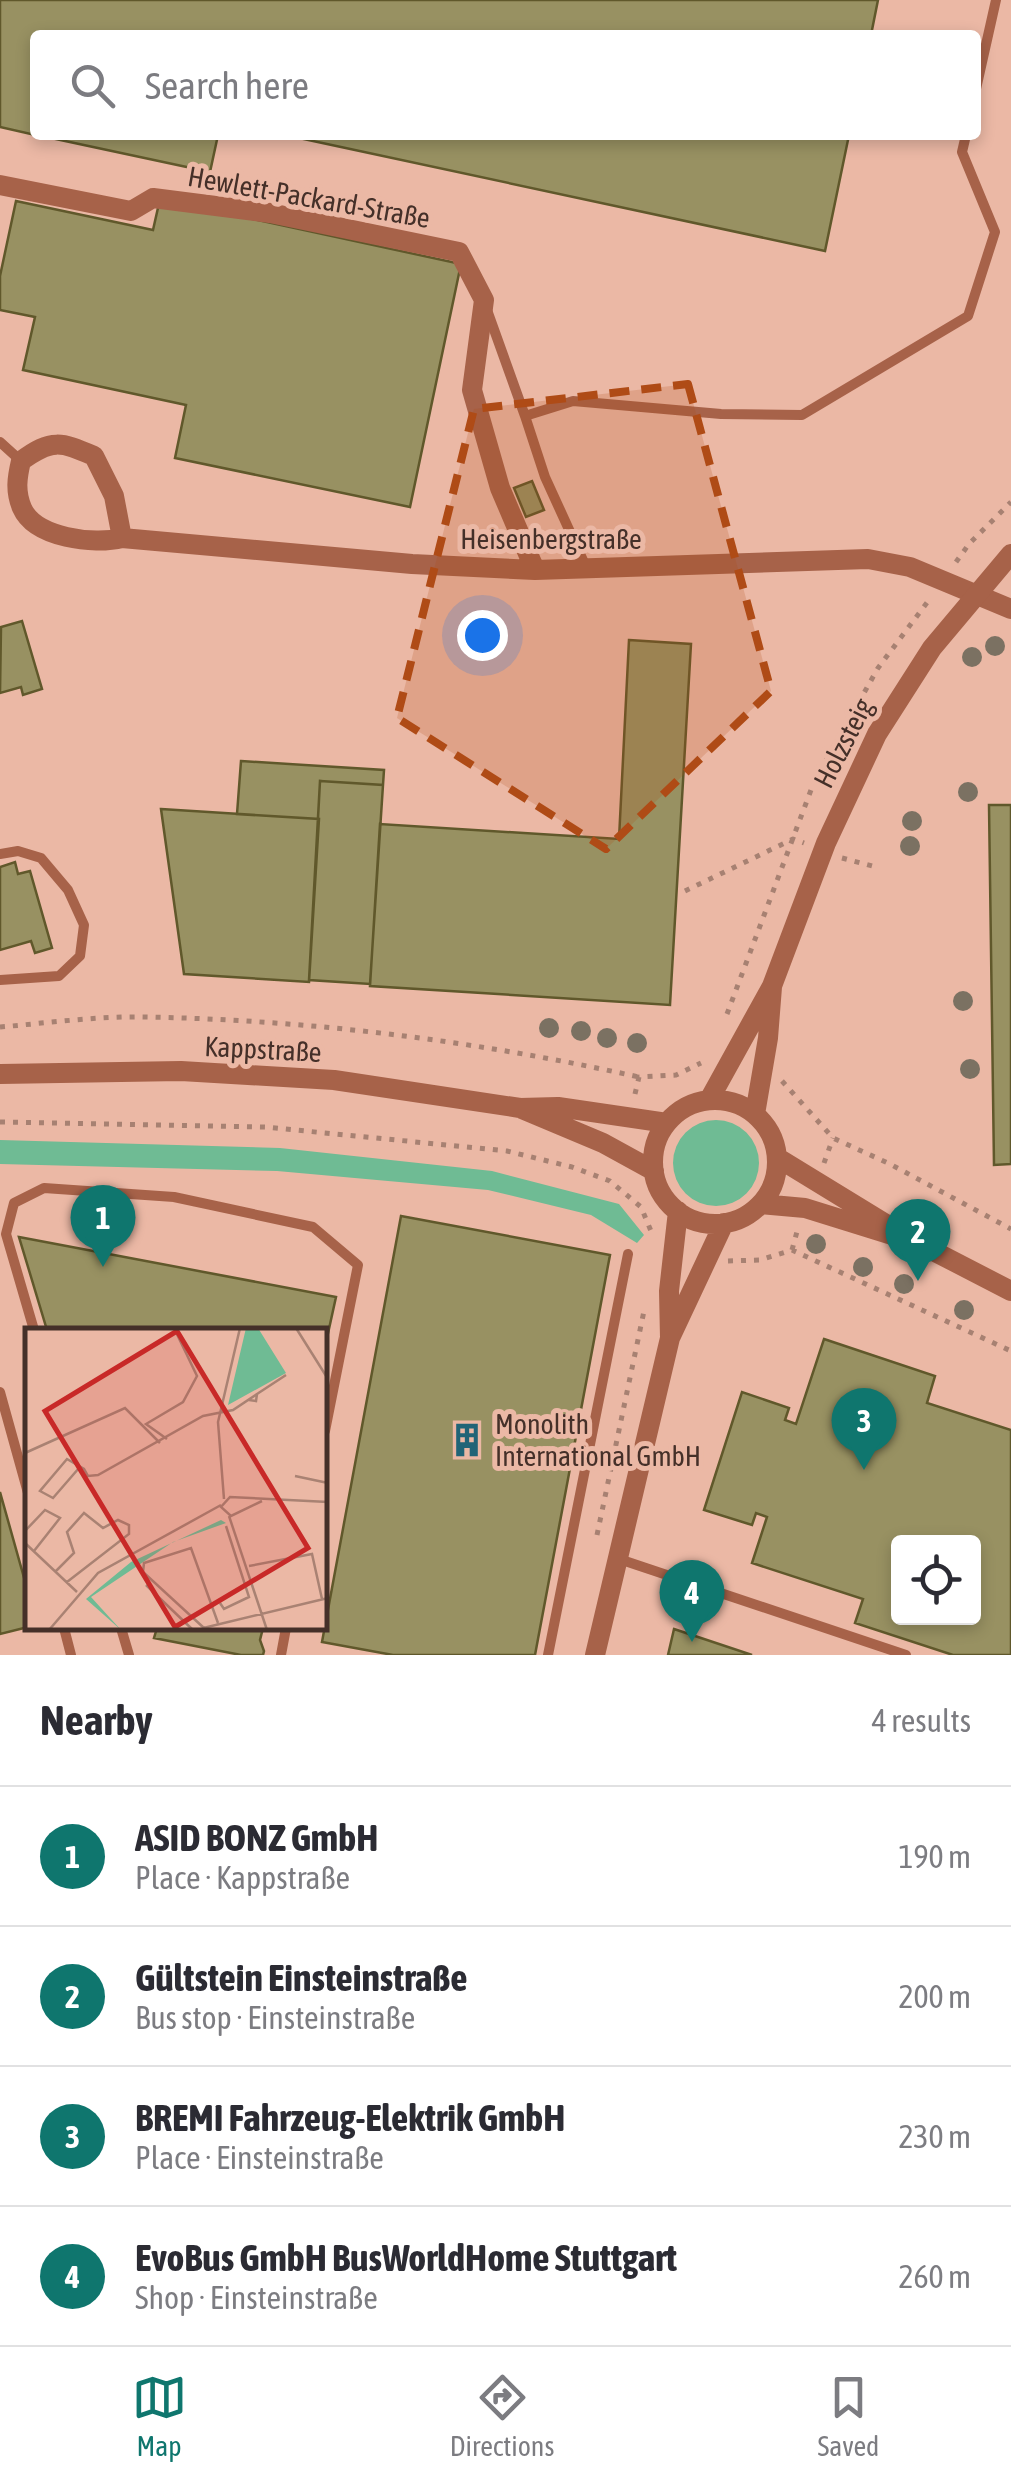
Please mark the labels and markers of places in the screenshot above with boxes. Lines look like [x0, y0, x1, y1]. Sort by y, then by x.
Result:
pin: 1 [70, 1184, 136, 1267]
pin: 2 [886, 1198, 950, 1281]
pin: 3 [832, 1388, 896, 1470]
place label: Monolith International GmbH [495, 1408, 701, 1472]
building icon: Monolith International GmbH [448, 1421, 486, 1459]
pin: 4 [660, 1560, 724, 1642]

